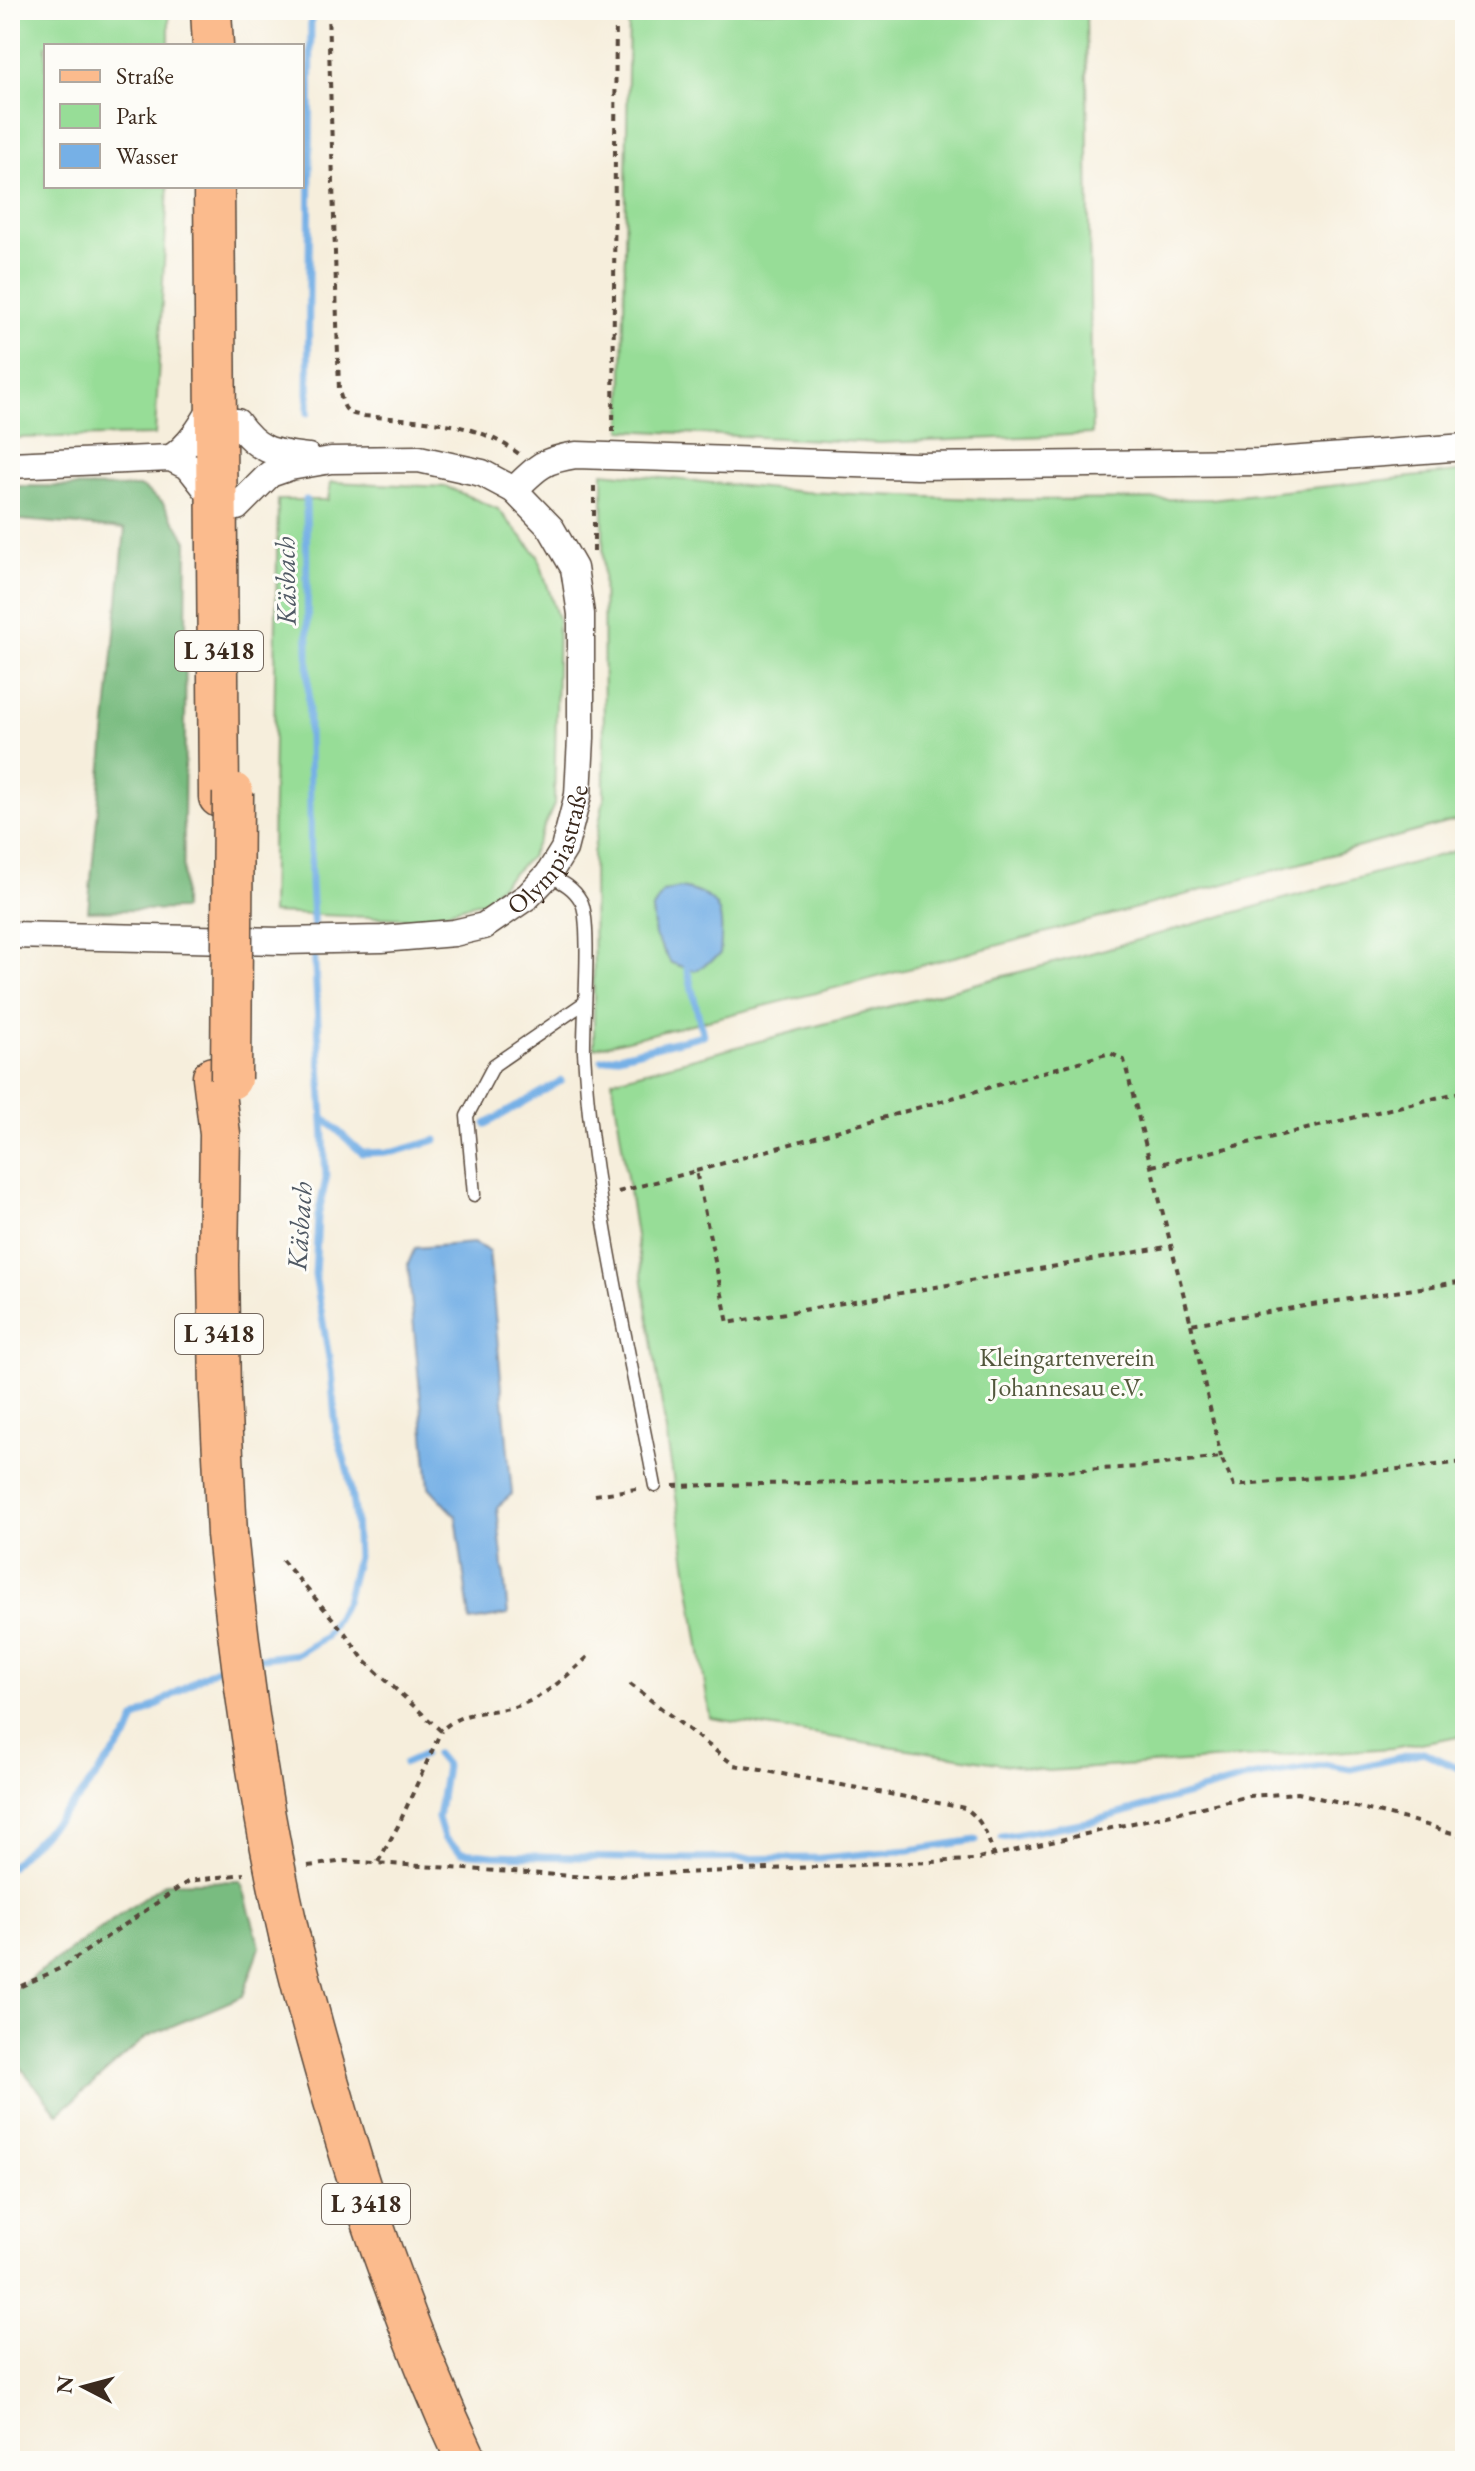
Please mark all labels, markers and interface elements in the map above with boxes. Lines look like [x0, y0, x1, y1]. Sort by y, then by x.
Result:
legend [44, 44, 304, 188]
text: Straße [116, 60, 174, 91]
text: Park [116, 100, 158, 131]
text: Wasser [116, 140, 178, 171]
water label: Käsbach [266, 536, 304, 627]
road number: L 3418 [175, 631, 263, 671]
street label: Olympiastraße [500, 784, 595, 922]
water label: Käsbach [278, 1180, 320, 1273]
road number: L 3418 [175, 1314, 263, 1354]
park label: Kleingartenverein Johannesau e.V. [979, 1340, 1155, 1404]
road number: L 3418 [322, 2184, 410, 2224]
north arrow [44, 2347, 124, 2427]
text: N [49, 2374, 80, 2395]

